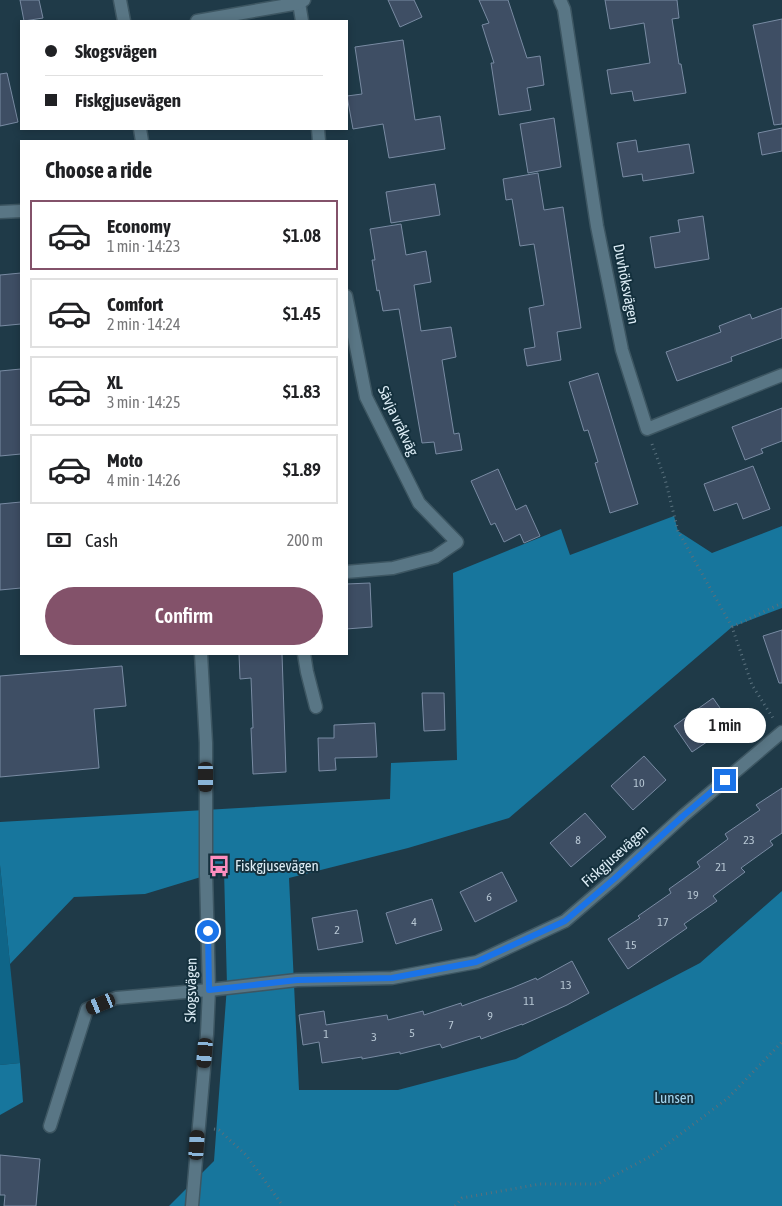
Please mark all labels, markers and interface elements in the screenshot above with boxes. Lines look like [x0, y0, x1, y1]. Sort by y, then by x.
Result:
text: Skogsvägen [75, 40, 157, 62]
text: Fiskgjusevägen [75, 89, 181, 111]
text: Choose a ride [45, 157, 152, 183]
icon: car [47, 213, 92, 258]
text: Economy [107, 215, 171, 237]
text: $1.08 [283, 224, 321, 246]
text: 1 min · 14:23 [107, 237, 180, 255]
street label: Duvhöksvägen [610, 242, 643, 325]
icon: car [47, 291, 92, 336]
text: Comfort [107, 293, 163, 315]
text: $1.45 [283, 302, 321, 324]
text: 2 min · 14:24 [107, 315, 180, 333]
icon: car [47, 369, 92, 414]
text: XL [107, 371, 123, 393]
text: $1.83 [283, 380, 321, 402]
street label: Sävja vråkväg [375, 383, 422, 459]
text: 3 min · 14:25 [107, 393, 180, 411]
icon: car [47, 447, 92, 492]
text: Moto [107, 449, 143, 471]
text: $1.89 [283, 458, 321, 480]
text: 4 min · 14:26 [107, 471, 180, 489]
icon: cash [45, 526, 73, 554]
text: Cash [85, 529, 118, 551]
text: 200 m [287, 531, 323, 549]
button: Confirm [45, 587, 323, 645]
callout: 1 min [684, 708, 766, 742]
text: 1 min [709, 716, 741, 734]
car [198, 762, 213, 792]
route end [714, 769, 736, 791]
house number: 10 [633, 776, 645, 790]
street label: Fiskgjusevägen [578, 821, 651, 890]
house number: 8 [575, 833, 581, 847]
house number: 23 [743, 833, 755, 847]
bus stop icon: Fiskgjusevägen [206, 853, 232, 879]
place label: Fiskgjusevägen [235, 857, 319, 874]
house number: 21 [715, 860, 727, 874]
house number: 19 [687, 888, 699, 902]
house number: 6 [486, 890, 492, 904]
house number: 4 [411, 915, 417, 929]
house number: 17 [657, 915, 669, 929]
route start [197, 920, 219, 942]
house number: 2 [334, 923, 340, 937]
house number: 15 [625, 938, 637, 952]
street label: Skogsvägen [181, 958, 200, 1022]
house number: 13 [560, 978, 572, 992]
car [84, 991, 117, 1017]
house number: 11 [523, 994, 535, 1008]
house number: 9 [487, 1009, 493, 1023]
house number: 7 [448, 1018, 454, 1032]
house number: 5 [409, 1026, 415, 1040]
house number: 1 [323, 1027, 329, 1041]
house number: 3 [371, 1030, 377, 1044]
car [196, 1037, 213, 1069]
park label: Lunsen [654, 1089, 694, 1106]
car [188, 1130, 205, 1160]

